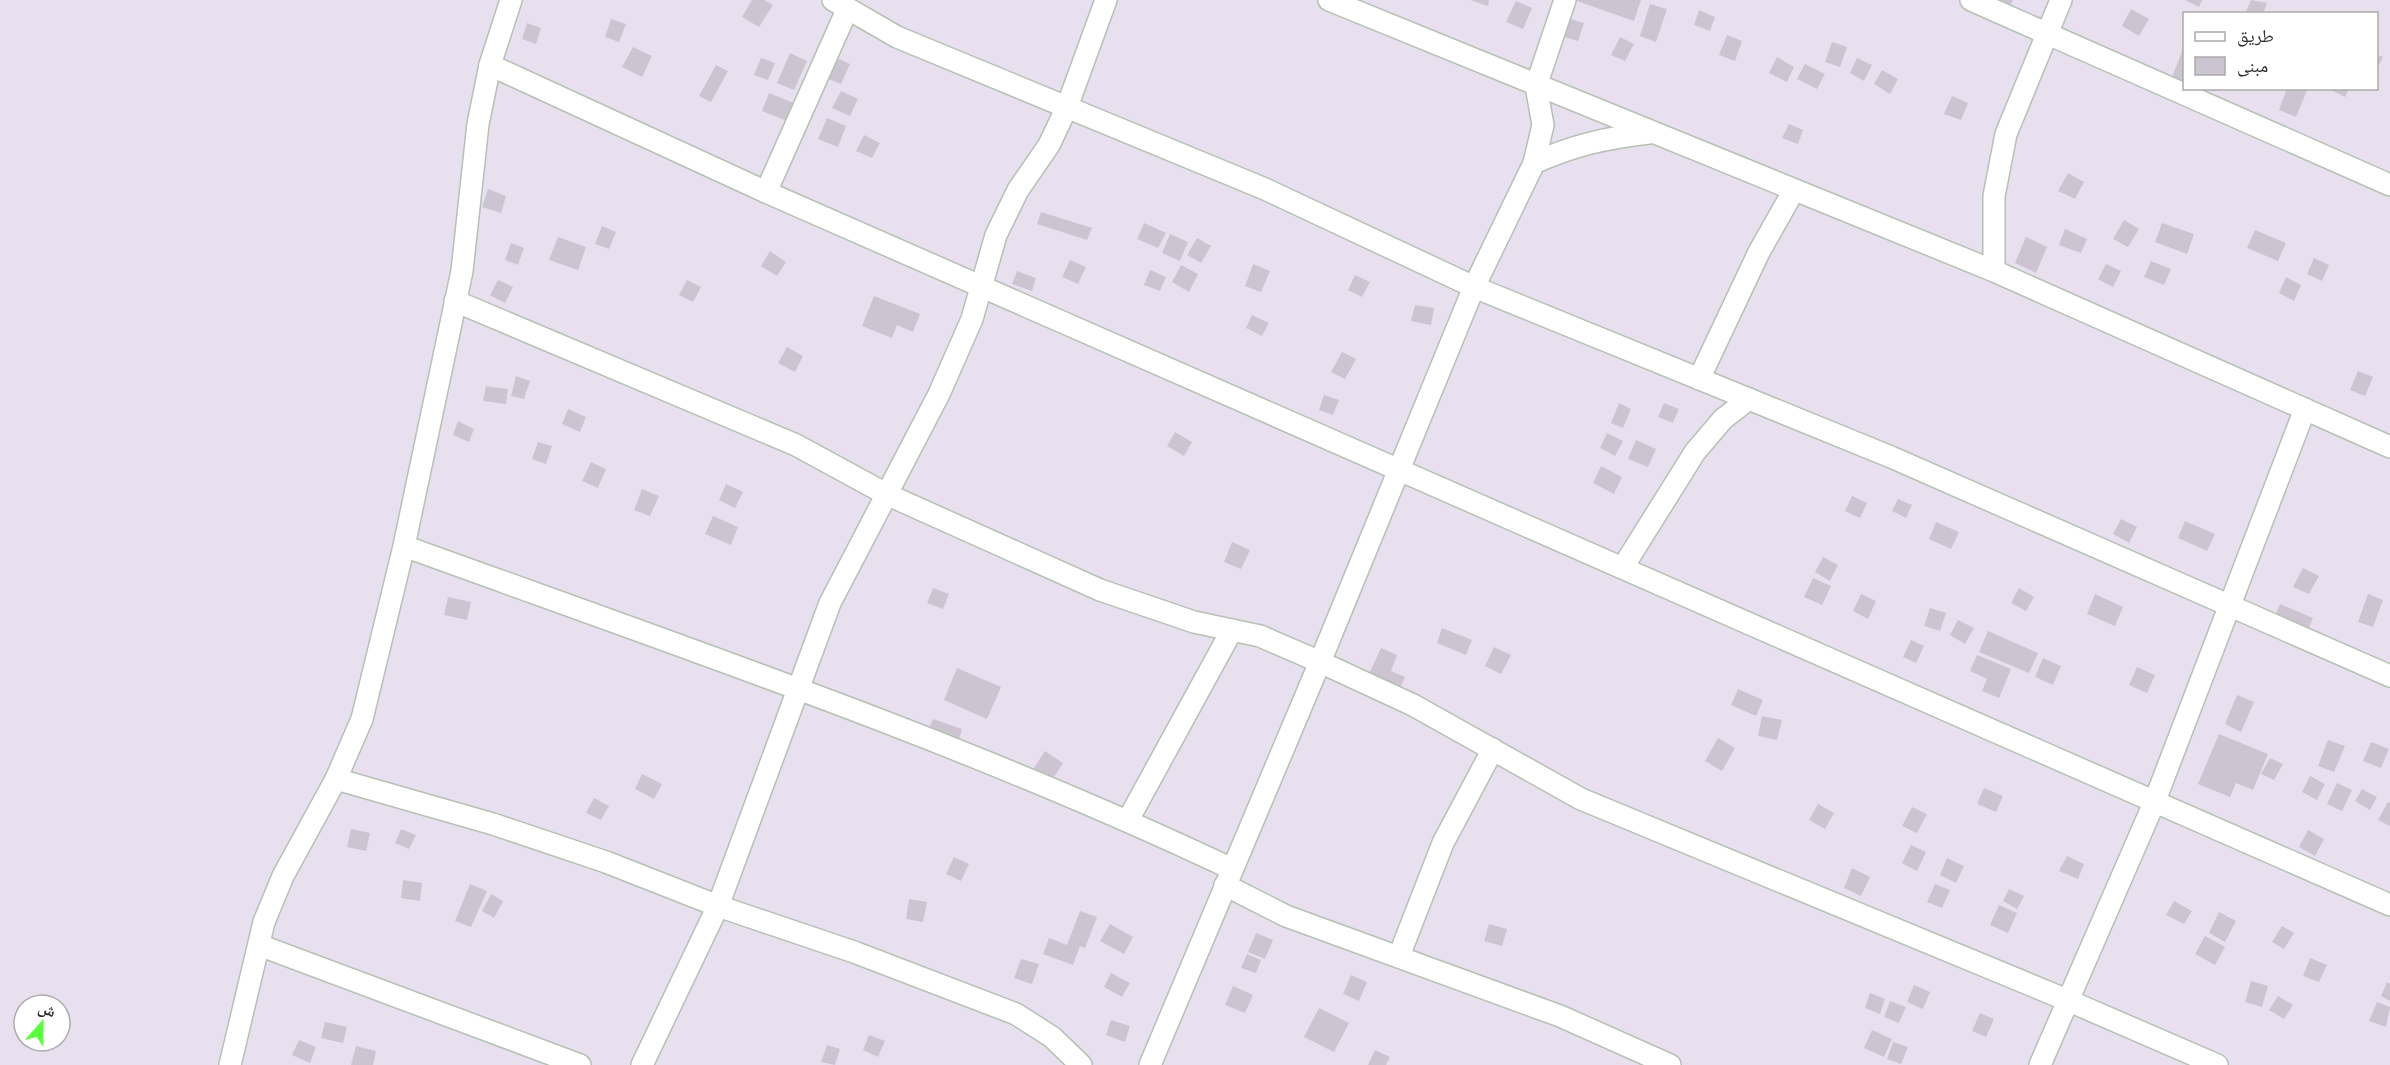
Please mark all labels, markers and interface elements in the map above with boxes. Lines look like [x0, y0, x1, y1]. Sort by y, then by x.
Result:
legend [2183, 12, 2378, 90]
text: طريق [2237, 25, 2274, 47]
text: مبنى [2237, 55, 2268, 77]
north arrow [12, 993, 72, 1053]
text: ش [36, 998, 59, 1021]

